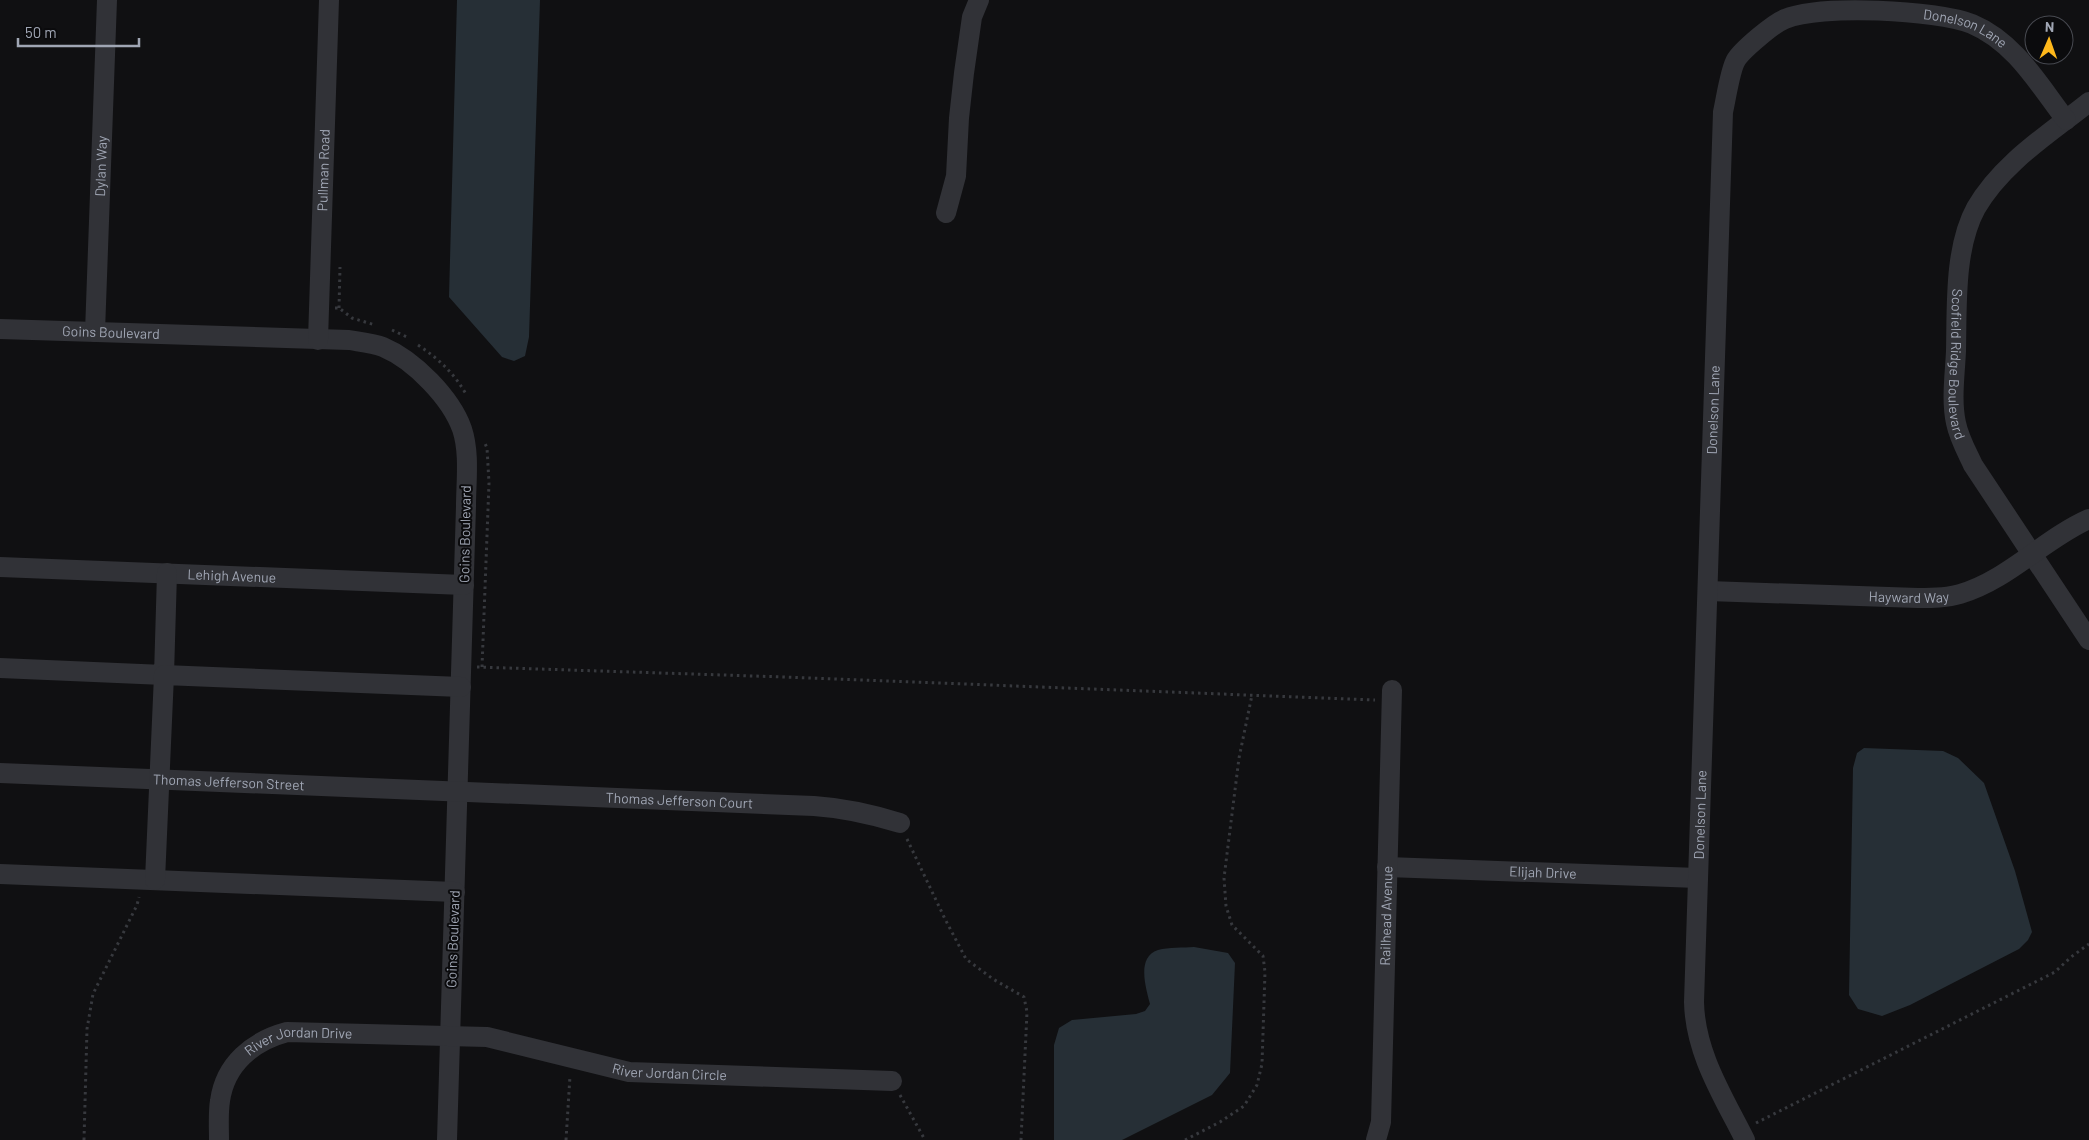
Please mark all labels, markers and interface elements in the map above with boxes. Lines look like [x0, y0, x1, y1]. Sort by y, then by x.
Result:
street label: Donelson Lane [1922, 5, 2011, 51]
scale bar [18, 15, 139, 47]
north arrow [2024, 15, 2074, 65]
text: N [2045, 18, 2054, 35]
text: 50 m [25, 23, 57, 41]
street label: Pullman Road [313, 129, 333, 212]
street label: Dylan Way [91, 135, 110, 197]
street label: Scofield Ridge Boulevard [1946, 288, 1969, 442]
street label: Goins Boulevard [62, 322, 160, 342]
street label: Donelson Lane [1703, 365, 1723, 455]
street label: Goins Boulevard [455, 485, 474, 583]
street label: Lehigh Avenue [187, 565, 277, 586]
street label: Hayward Way [1868, 587, 1951, 606]
street label: Thomas Jefferson Street [153, 770, 305, 793]
street label: Donelson Lane [1690, 770, 1710, 859]
street label: Thomas Jefferson Court [605, 789, 753, 812]
street label: Elijah Drive [1509, 862, 1577, 882]
street label: Railhead Avenue [1376, 866, 1396, 966]
street label: Goins Boulevard [442, 890, 463, 988]
street label: River Jordan Drive [241, 1022, 352, 1059]
street label: River Jordan Circle [610, 1059, 727, 1083]

